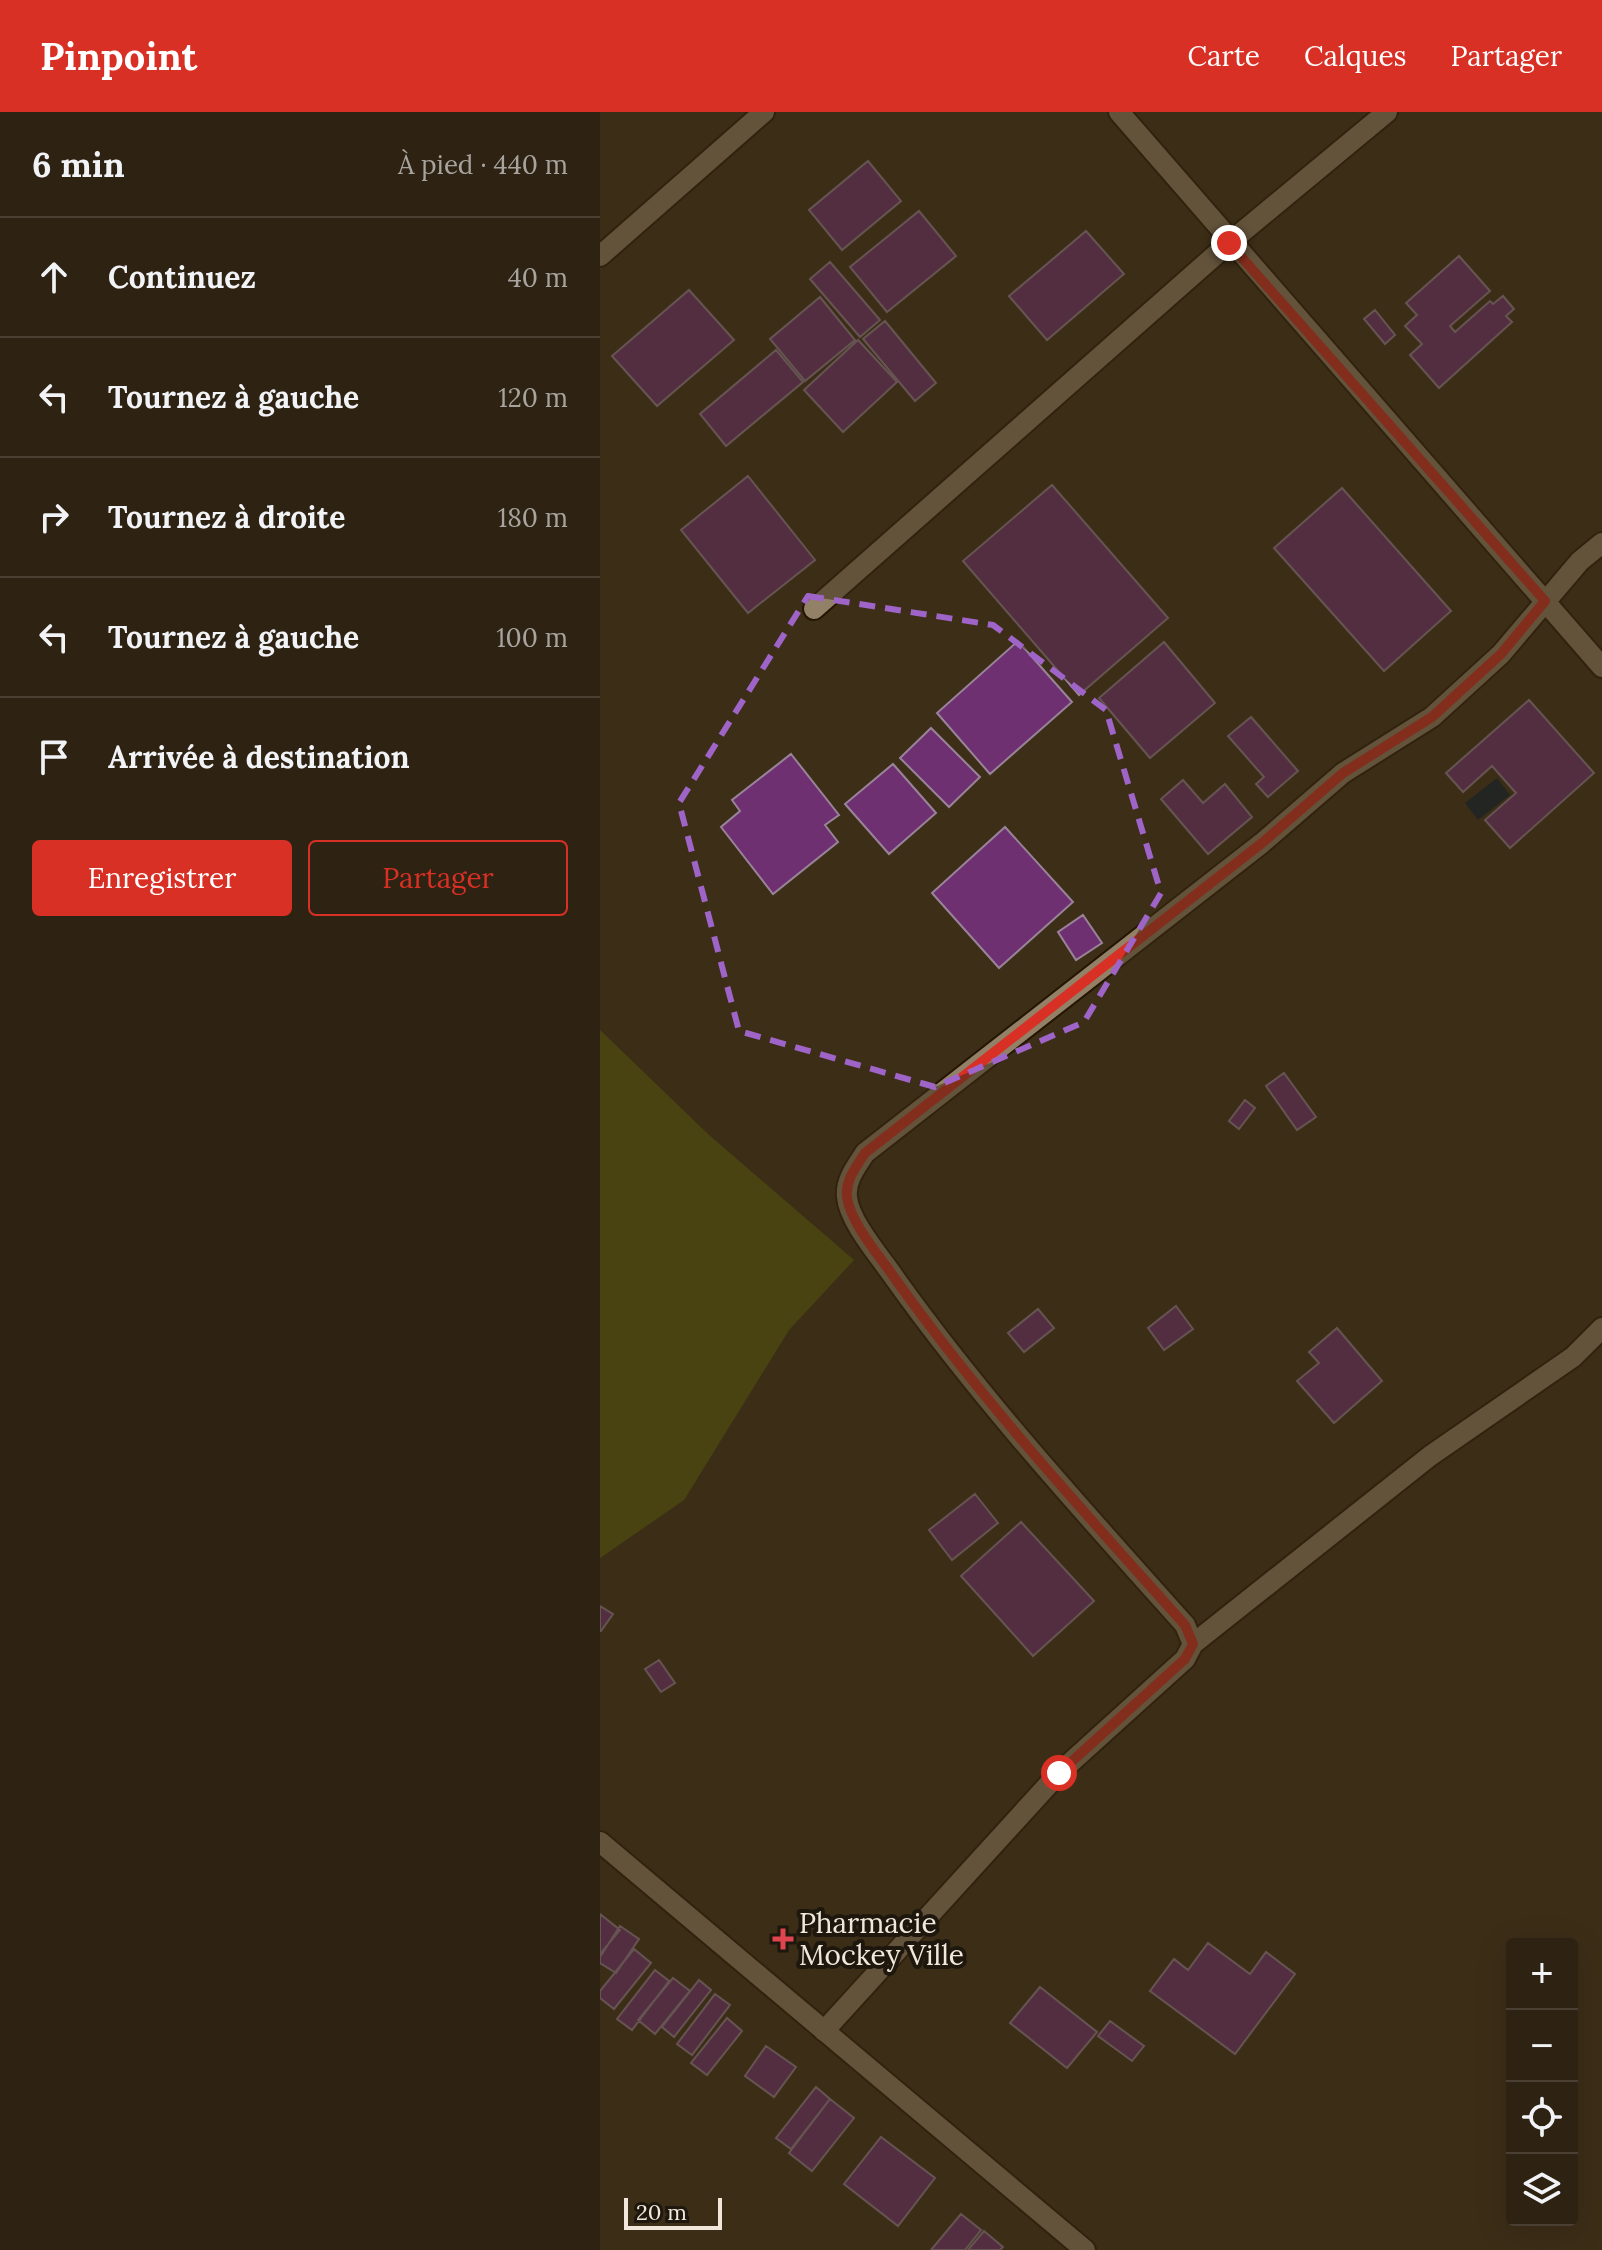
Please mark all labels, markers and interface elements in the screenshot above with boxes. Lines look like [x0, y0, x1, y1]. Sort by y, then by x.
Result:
text: Pinpoint [40, 32, 197, 80]
text: Carte [1188, 38, 1260, 74]
text: Calques [1304, 38, 1407, 74]
text: Partager [1451, 38, 1562, 74]
text: 6 min [32, 143, 125, 186]
text: À pied · 440 m [398, 148, 568, 181]
route end [1211, 225, 1247, 261]
icon: ahead [32, 255, 76, 299]
text: Continuez [108, 258, 256, 296]
text: 40 m [508, 261, 568, 294]
icon: left [32, 375, 76, 419]
text: Tournez à gauche [108, 378, 359, 416]
text: 120 m [498, 381, 568, 414]
icon: right [32, 495, 76, 539]
text: Tournez à droite [108, 498, 345, 536]
text: 180 m [498, 501, 568, 534]
icon: left [32, 615, 76, 659]
text: Tournez à gauche [108, 618, 359, 656]
text: 100 m [496, 621, 568, 654]
icon: arrive [32, 735, 76, 779]
text: Arrivée à destination [108, 738, 410, 776]
button: Enregistrer [32, 840, 292, 916]
button: Partager [308, 840, 568, 916]
route start [1041, 1755, 1077, 1791]
place label: Pharmacie Mockey Ville [799, 1905, 964, 1973]
marker: Pharmacie Mockey Ville [774, 1930, 792, 1948]
map controls [1506, 1938, 1578, 2226]
button: + [1506, 1938, 1578, 2010]
button: − [1506, 2010, 1578, 2082]
button: locate [1506, 2082, 1578, 2154]
button: layers [1506, 2154, 1578, 2226]
scale bar [624, 2194, 722, 2230]
text: 20 m [636, 2198, 687, 2226]

